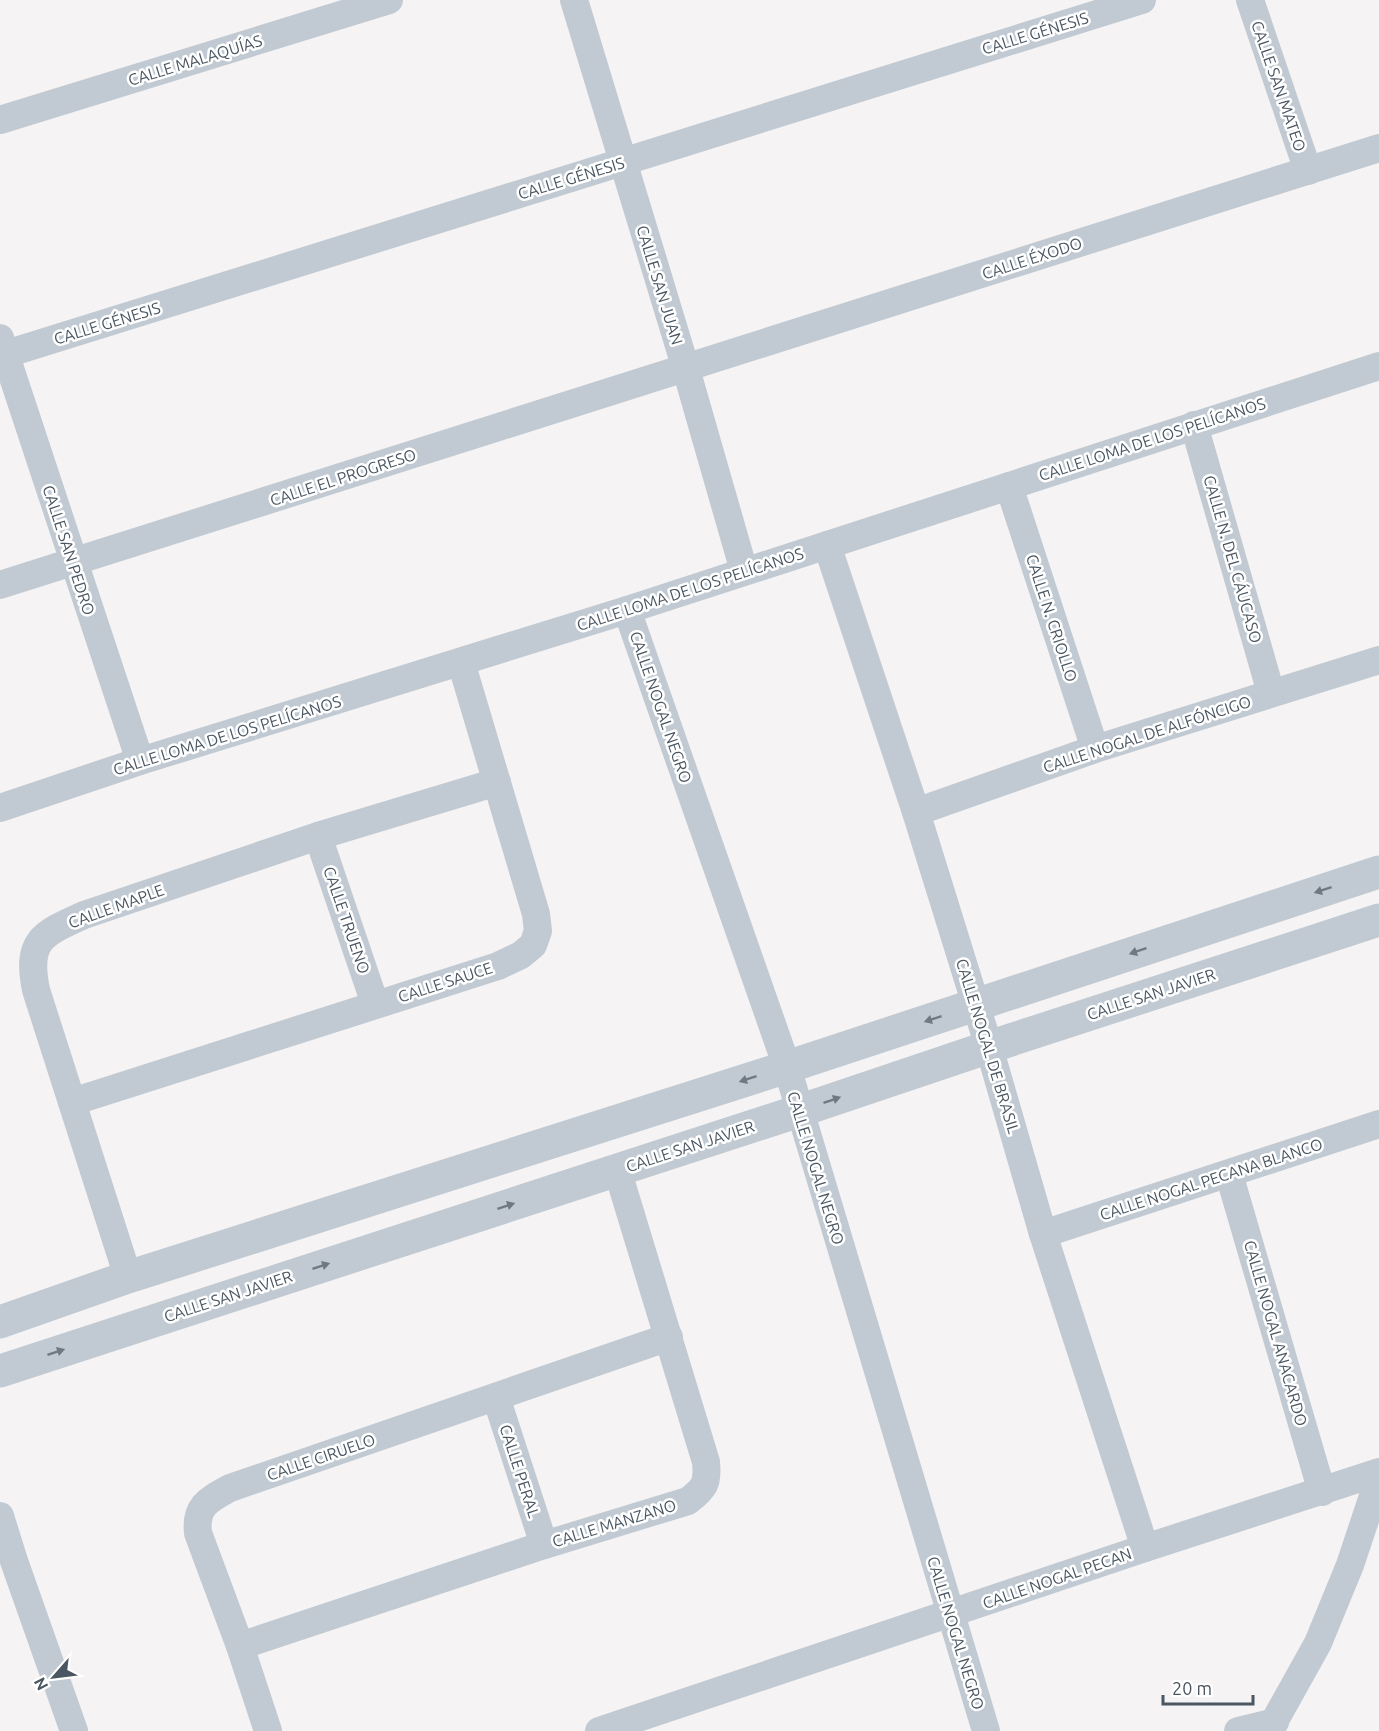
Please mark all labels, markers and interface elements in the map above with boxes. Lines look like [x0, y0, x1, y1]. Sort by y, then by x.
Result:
street label: CALLE GÉNESIS [979, 6, 1090, 58]
street label: CALLE SAN MATEO [1248, 18, 1310, 154]
street label: CALLE MALAQUÍAS [125, 29, 264, 89]
street label: CALLE GÉNESIS [515, 151, 626, 203]
street label: CALLE SAN JUAN [633, 223, 687, 347]
street label: CALLE ÉXODO [979, 231, 1084, 283]
street label: CALLE GÉNESIS [51, 296, 162, 348]
street label: CALLE LOMA DE LOS PELÍCANOS [1036, 392, 1268, 484]
street label: CALLE EL PROGRESO [268, 445, 418, 509]
street label: CALLE N. DEL CÁUCASO [1200, 472, 1268, 645]
street label: CALLE SAN PEDRO [39, 483, 99, 617]
street label: CALLE LOMA DE LOS PELÍCANOS [574, 542, 806, 634]
street label: CALLE N. CRIOLLO [1023, 552, 1081, 684]
street label: CALLE NOGAL NEGRO [627, 629, 695, 785]
street label: CALLE LOMA DE LOS PELÍCANOS [110, 690, 343, 778]
street label: CALLE NOGAL DE ALFÓNCIGO [1040, 691, 1253, 776]
street label: CALLE TRUENO [320, 864, 374, 976]
street label: CALLE MAPLE [66, 880, 166, 932]
one-way arrow [1314, 886, 1332, 895]
one-way arrow [1129, 947, 1147, 956]
street label: CALLE NOGAL DE BRASIL [953, 956, 1023, 1136]
street label: CALLE SAUCE [396, 958, 494, 1006]
street label: CALLE SAN JAVIER [1084, 965, 1218, 1023]
one-way arrow [924, 1015, 942, 1025]
one-way arrow [739, 1075, 757, 1085]
street label: CALLE NOGAL NEGRO [784, 1089, 848, 1247]
one-way arrow [823, 1095, 841, 1105]
street label: CALLE SAN JAVIER [623, 1117, 757, 1175]
street label: CALLE NOGAL PECANA BLANCO [1097, 1134, 1325, 1224]
one-way arrow [497, 1200, 515, 1210]
street label: CALLE NOGAL ANACARDO [1241, 1238, 1311, 1428]
one-way arrow [312, 1261, 330, 1270]
street label: CALLE SAN JAVIER [161, 1267, 295, 1325]
one-way arrow [47, 1347, 65, 1357]
street label: CALLE PERAL [496, 1422, 544, 1520]
street label: CALLE CIRUELO [264, 1430, 378, 1484]
street label: CALLE MANZANO [550, 1496, 678, 1550]
street label: CALLE NOGAL PECAN [980, 1544, 1134, 1612]
street label: CALLE NOGAL NEGRO [924, 1554, 988, 1712]
north arrow [24, 1647, 84, 1707]
scale bar [1163, 1668, 1253, 1706]
text: N [30, 1675, 52, 1694]
text: 20 m [1172, 1678, 1212, 1698]

